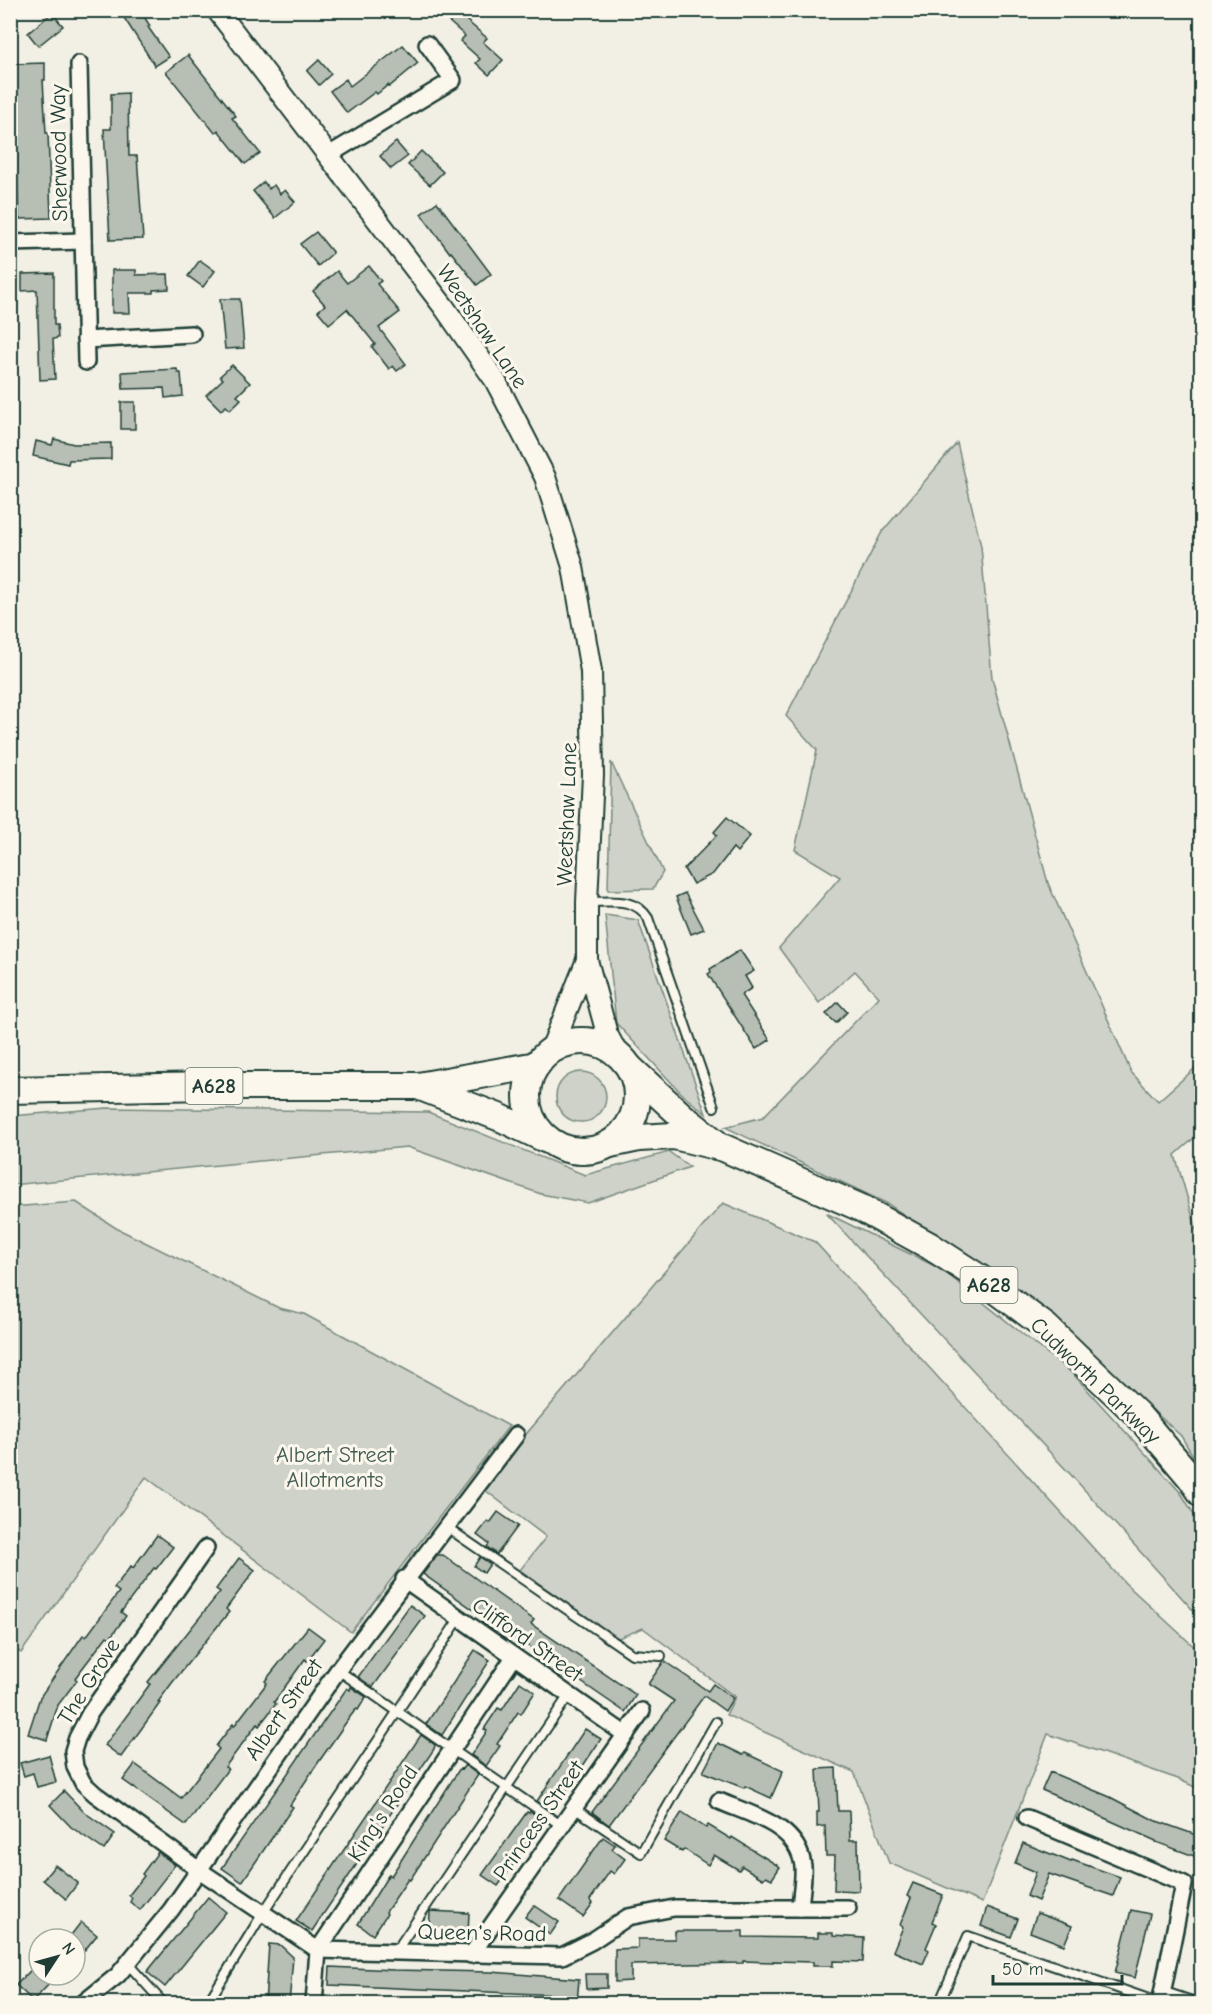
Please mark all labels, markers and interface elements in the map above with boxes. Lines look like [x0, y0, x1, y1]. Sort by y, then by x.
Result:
street label: Sherwood Way [45, 84, 73, 222]
street label: Weetshaw Lane [431, 260, 533, 393]
street label: Weetshaw Lane [551, 742, 583, 886]
road number: A628 [186, 1068, 242, 1104]
road number: A628 [960, 1267, 1018, 1303]
street label: Cudworth Parkway [1025, 1312, 1166, 1450]
park label: Albert Street Allotments [276, 1442, 395, 1493]
street label: Clifford Street [467, 1592, 588, 1688]
street label: The Grove [52, 1634, 126, 1730]
street label: Albert Street [239, 1653, 329, 1765]
street label: Princess Street [488, 1755, 590, 1886]
street label: King's Road [342, 1761, 424, 1867]
street label: Queen's Road [417, 1919, 547, 1947]
north arrow [27, 1927, 87, 1987]
text: N [58, 1939, 79, 1958]
scale bar [993, 1948, 1122, 1986]
text: 50 m [1002, 1959, 1044, 1980]

